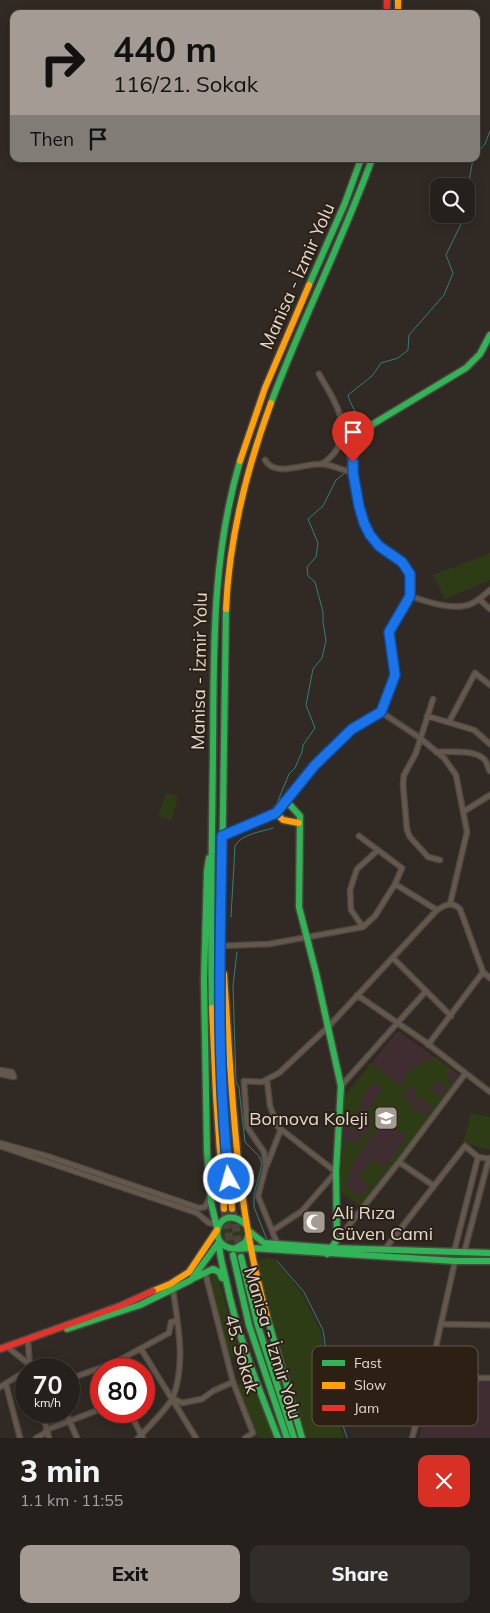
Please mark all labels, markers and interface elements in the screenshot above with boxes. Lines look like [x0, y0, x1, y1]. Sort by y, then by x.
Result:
text: 440 m [113, 27, 217, 71]
icon: right [30, 30, 95, 95]
text: 116/21. Sokak [113, 70, 258, 98]
icon: arrive [84, 125, 112, 153]
text: Then [30, 127, 74, 151]
map controls [430, 178, 475, 223]
button: search [430, 178, 475, 223]
street label: Manisa - İzmir Yolu [254, 199, 340, 353]
pin [332, 411, 374, 462]
icon: arrive [339, 418, 367, 446]
street label: Manisa - İzmir Yolu [186, 592, 212, 750]
school or university icon: Bornova Koleji [373, 1105, 399, 1131]
place label: Bornova Koleji [249, 1107, 368, 1130]
position arrow [202, 1152, 254, 1204]
place label: Ali Rıza Güven Cami [332, 1201, 433, 1245]
mosque icon: Ali Rıza Güven Cami [301, 1209, 327, 1235]
street label: Manisa - İzmir Yolu [239, 1264, 307, 1422]
street label: 45. Sokak [220, 1312, 264, 1397]
legend [312, 1346, 478, 1426]
text: Fast [354, 1354, 382, 1372]
speed limit sign: 80 [90, 1358, 155, 1423]
text: 70 [32, 1369, 63, 1400]
text: Slow [354, 1376, 386, 1394]
text: km/h [34, 1395, 61, 1410]
text: Jam [354, 1399, 379, 1417]
text: 3 min [20, 1452, 100, 1490]
button: close [418, 1455, 470, 1507]
text: 1.1 km · 11:55 [20, 1490, 123, 1510]
button: Exit [20, 1545, 240, 1603]
button: Share [250, 1545, 470, 1603]

